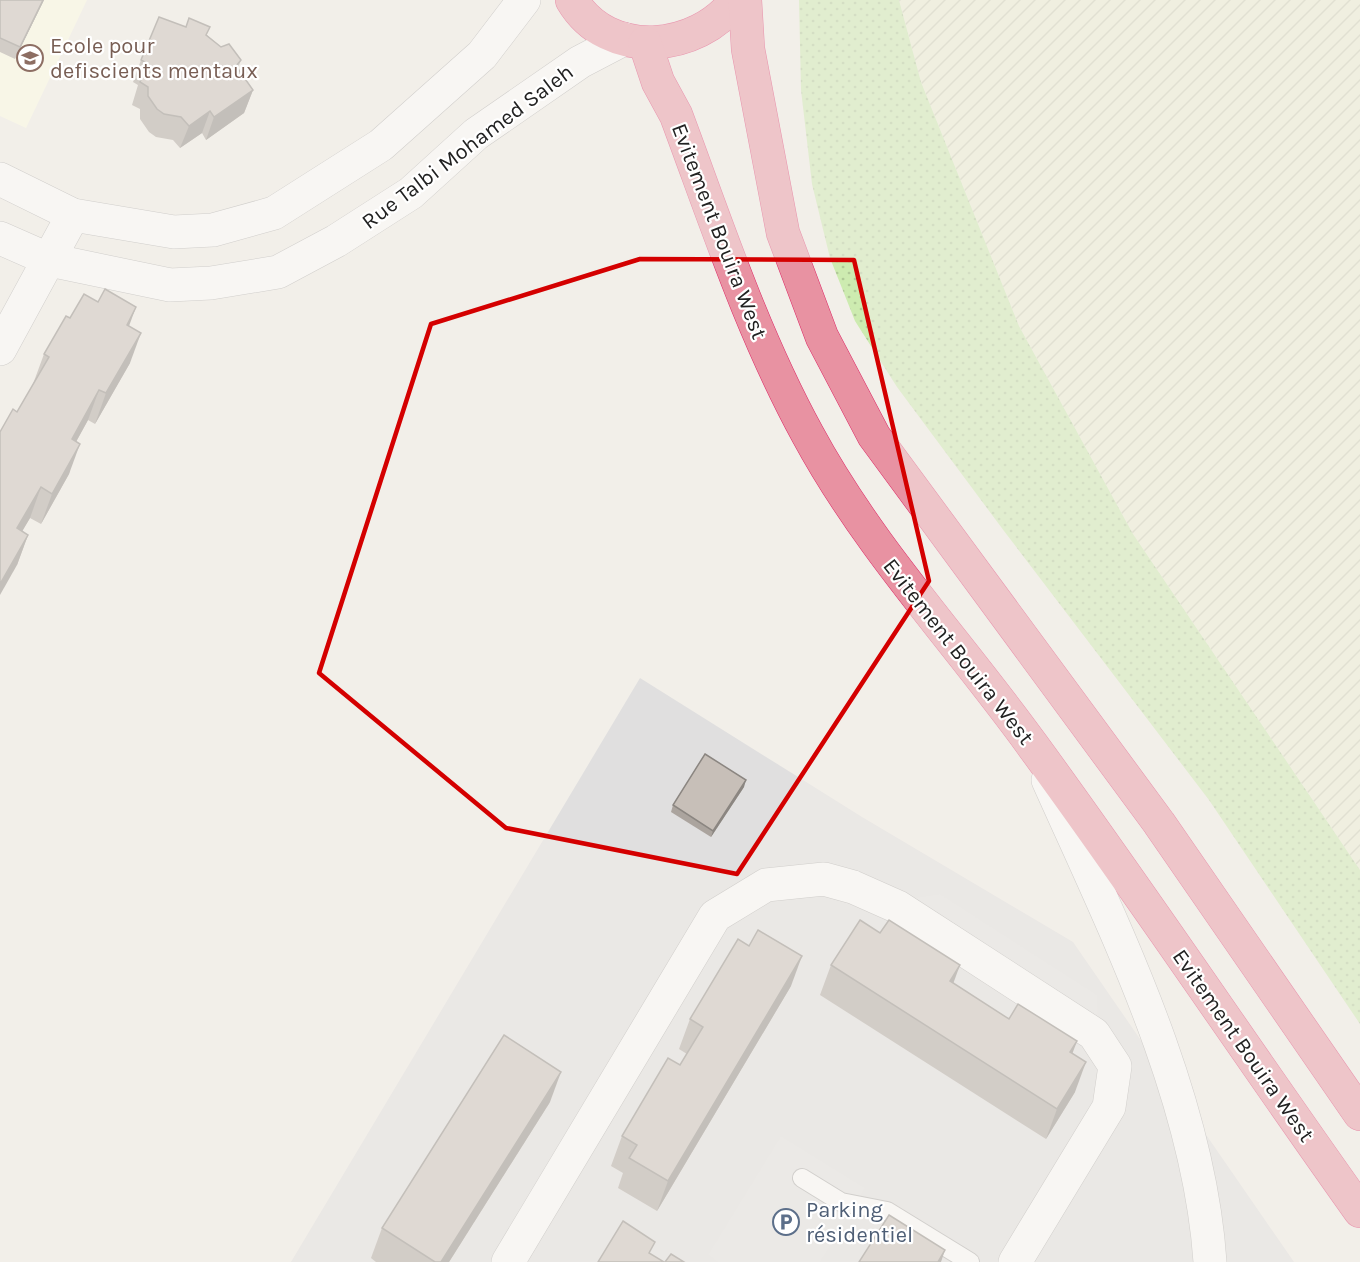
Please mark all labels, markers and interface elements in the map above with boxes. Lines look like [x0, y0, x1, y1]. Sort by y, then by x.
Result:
place label: Ecole pour defiscients mentaux [50, 33, 258, 84]
school or university icon: Ecole pour defiscients mentaux [15, 43, 45, 73]
street label: Rue Talbi Mohamed Saleh [357, 59, 578, 235]
street label: Evitement Bouira West [666, 120, 772, 343]
street label: Evitement Bouira West [877, 553, 1039, 750]
street label: Evitement Bouira West [1167, 944, 1320, 1147]
place label: Parking résidentiel [806, 1197, 913, 1248]
parking icon: Parking résidentiel [771, 1207, 801, 1237]

